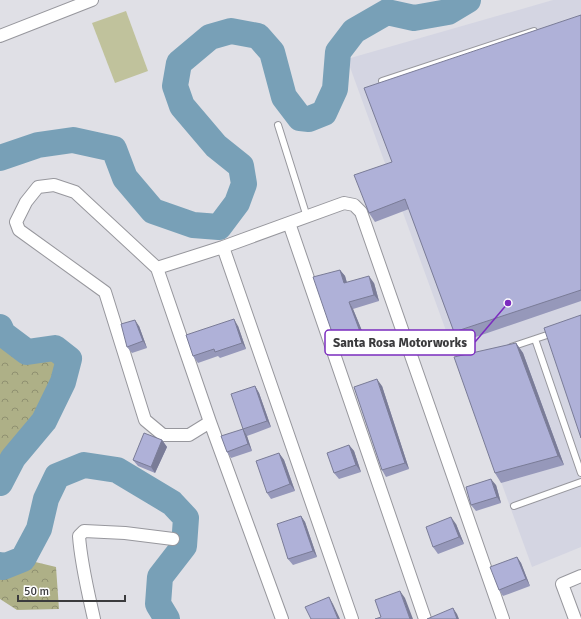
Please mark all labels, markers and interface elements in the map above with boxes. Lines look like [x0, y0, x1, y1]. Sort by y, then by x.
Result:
callout: Santa Rosa Motorworks [325, 330, 475, 355]
text: Santa Rosa Motorworks [333, 335, 467, 351]
scale bar [18, 577, 125, 603]
text: 50 m [24, 584, 49, 599]

